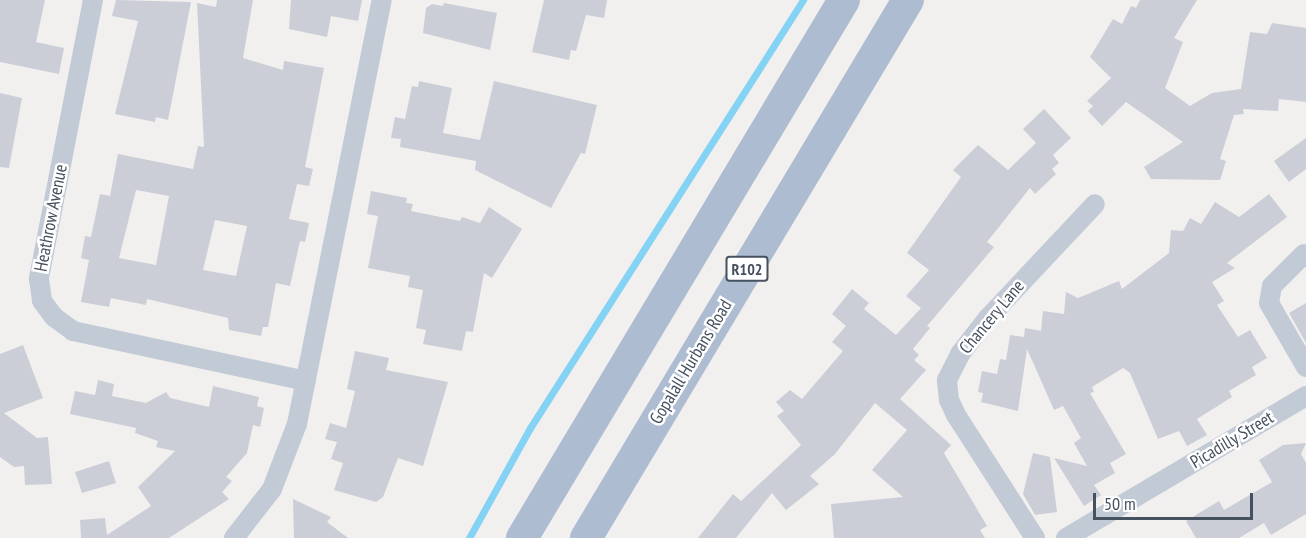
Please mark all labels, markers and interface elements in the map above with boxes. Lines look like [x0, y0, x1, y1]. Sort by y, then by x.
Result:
street label: Heathrow Avenue [30, 162, 72, 274]
road number: R102 [724, 256, 770, 282]
street label: Chancery Lane [955, 276, 1029, 358]
street label: Gopalall Hurbans Road [645, 296, 737, 428]
street label: Picadilly Street [1186, 407, 1278, 473]
scale bar [1096, 481, 1256, 519]
text: 50 m [1104, 492, 1136, 515]

